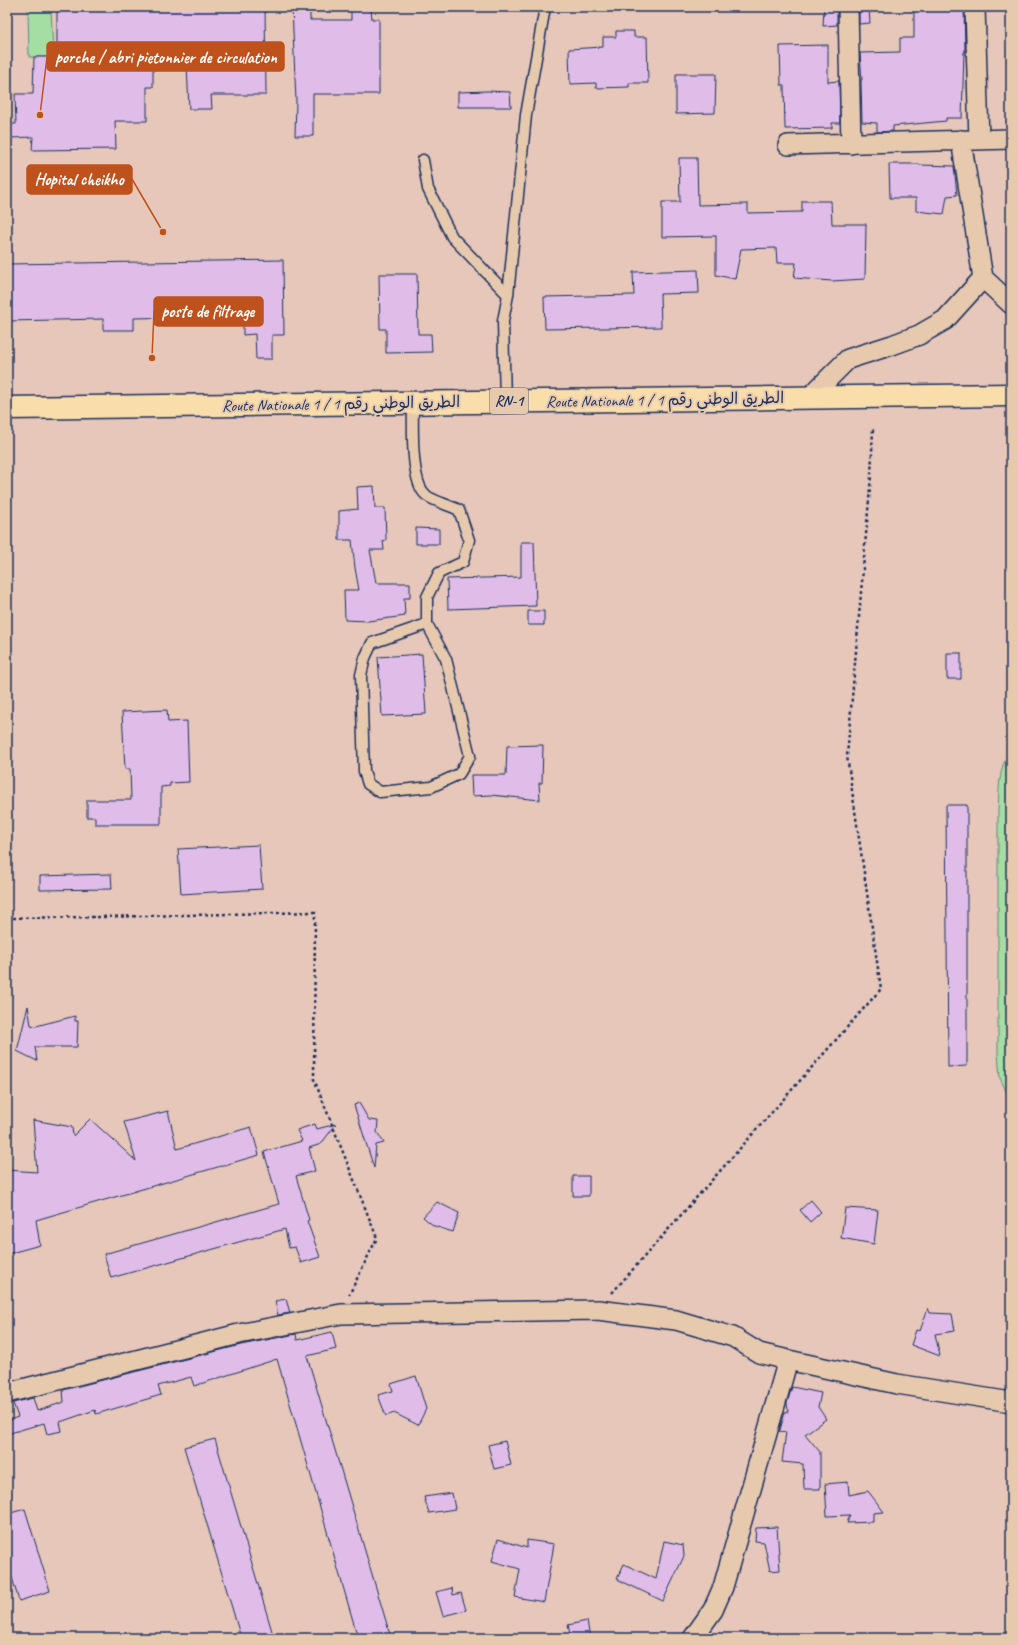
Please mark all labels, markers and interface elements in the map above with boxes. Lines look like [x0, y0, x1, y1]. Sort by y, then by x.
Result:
callout: porche / abri pietonnier de circulation [47, 42, 284, 71]
text: porche / abri pietonnier de circulation [55, 47, 278, 68]
callout: Hopital cheikho [27, 165, 132, 194]
text: Hopital cheikho [34, 169, 125, 190]
callout: poste de filtrage [154, 297, 263, 326]
text: poste de filtrage [162, 301, 256, 322]
road number: RN-1 [490, 388, 528, 414]
street label: Route Nationale 1 / الطريق الوطني رقم 1 [546, 388, 784, 416]
street label: Route Nationale 1 / الطريق الوطني رقم 1 [222, 392, 460, 420]

